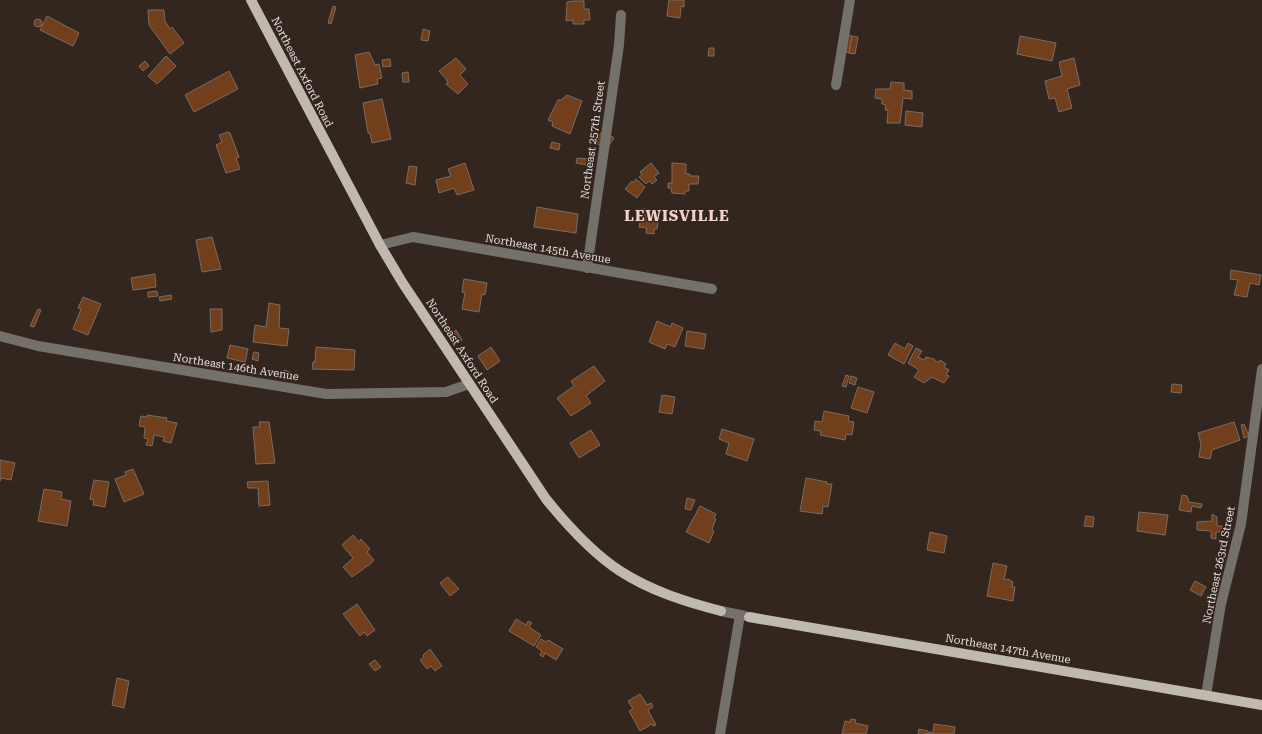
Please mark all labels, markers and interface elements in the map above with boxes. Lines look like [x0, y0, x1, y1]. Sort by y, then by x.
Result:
street label: Northeast Axford Road [269, 15, 335, 129]
street label: Northeast 257th Street [578, 80, 608, 200]
district label: LEWISVILLE [624, 207, 730, 225]
street label: Northeast 145th Avenue [484, 232, 612, 266]
street label: Northeast Axford Road [423, 296, 501, 406]
street label: Northeast 146th Avenue [172, 351, 300, 383]
street label: Northeast 263rd Street [1200, 505, 1238, 625]
street label: Northeast 147th Avenue [944, 632, 1072, 666]

